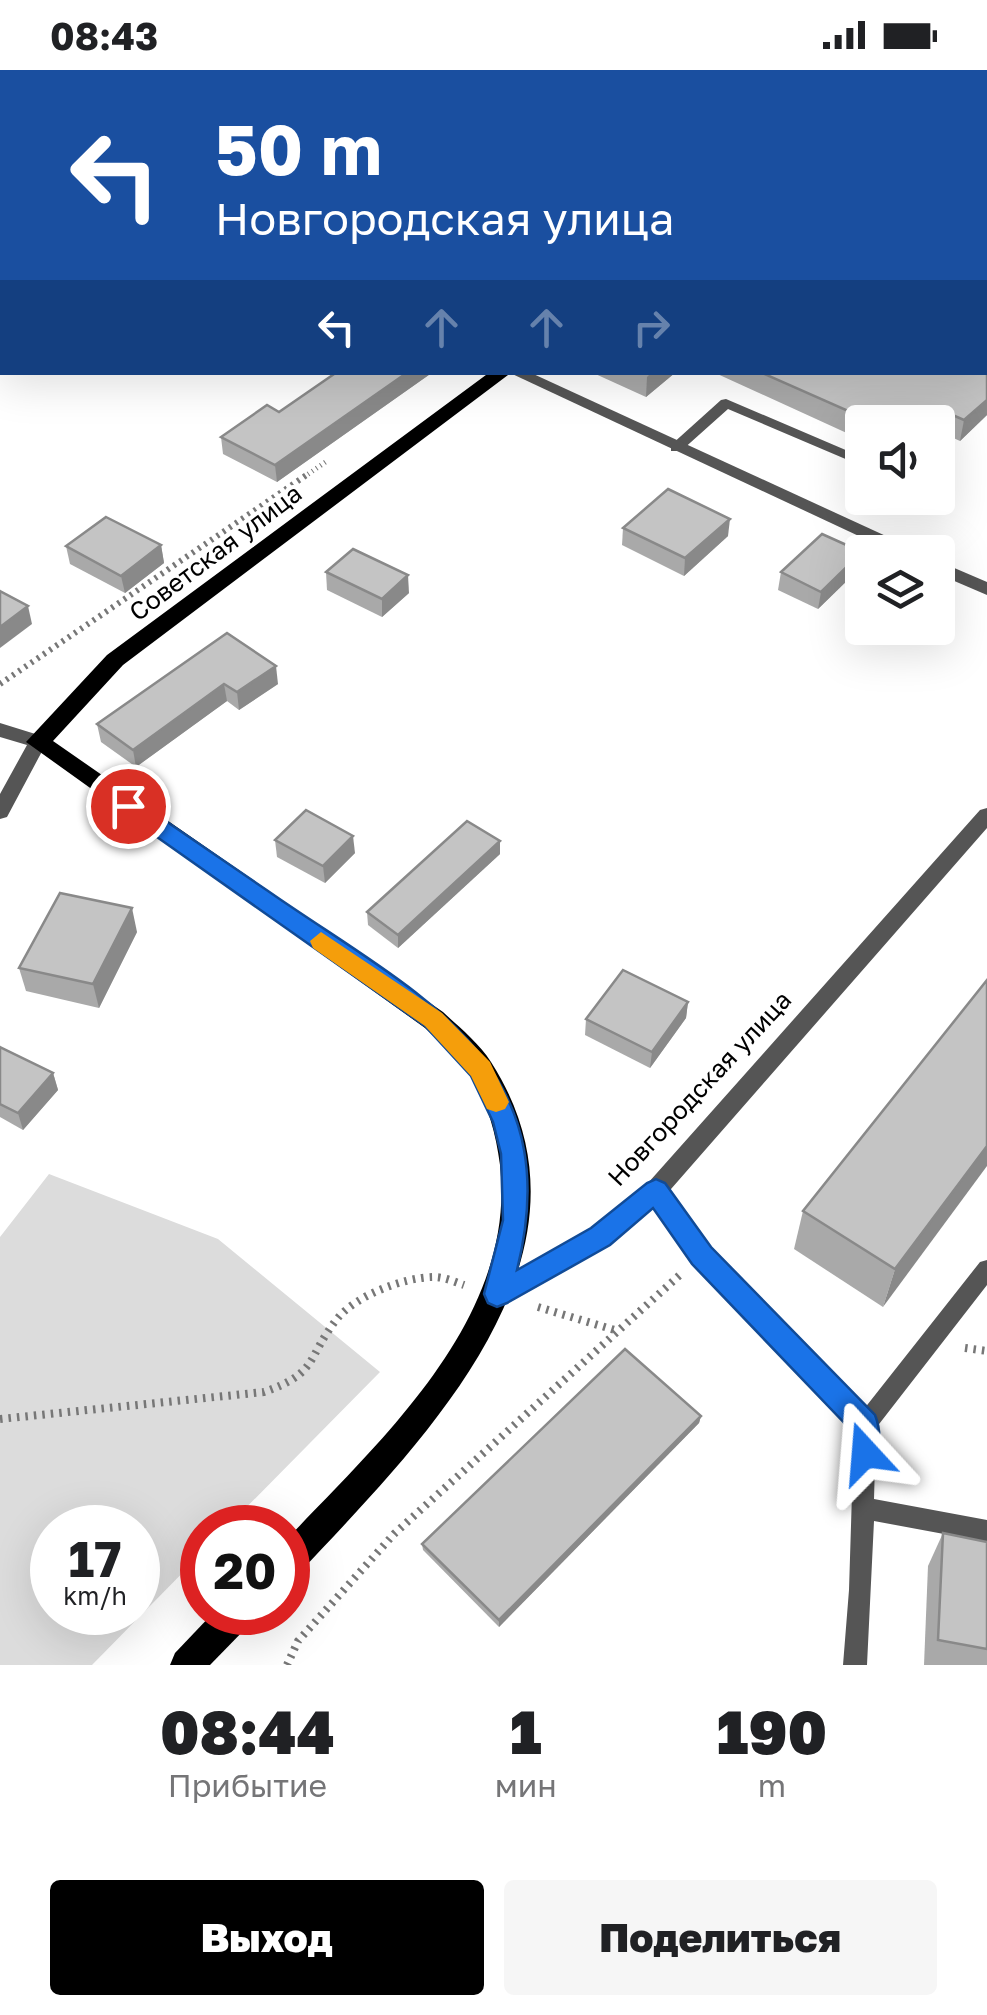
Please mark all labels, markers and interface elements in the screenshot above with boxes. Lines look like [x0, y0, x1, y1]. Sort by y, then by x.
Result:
text: 08:43 [50, 13, 158, 58]
text: 50 m [215, 106, 382, 190]
icon: left [50, 110, 180, 240]
text: Новгородская улица [215, 191, 674, 245]
icon: left [309, 300, 364, 355]
icon: ahead [414, 300, 469, 355]
icon: ahead [519, 300, 574, 355]
icon: right [624, 300, 679, 355]
map controls [845, 405, 955, 645]
button: sound [845, 405, 955, 515]
street label: Советская улица [123, 477, 307, 627]
button: layers [845, 535, 955, 645]
pin [86, 764, 171, 849]
icon: arrive [101, 779, 156, 834]
street label: Новгородская улица [601, 984, 797, 1192]
position arrow [813, 1401, 917, 1505]
speed limit sign: 20 [180, 1505, 310, 1635]
text: 17 [68, 1528, 121, 1588]
text: km/h [63, 1580, 127, 1611]
text: 08:44 [160, 1695, 335, 1767]
text: 1 [510, 1695, 542, 1767]
text: 190 [717, 1695, 827, 1767]
text: Прибытие [168, 1766, 327, 1804]
text: мин [495, 1766, 557, 1804]
text: m [758, 1766, 786, 1804]
button: Выход [50, 1880, 484, 1995]
button: Поделиться [504, 1880, 937, 1995]

